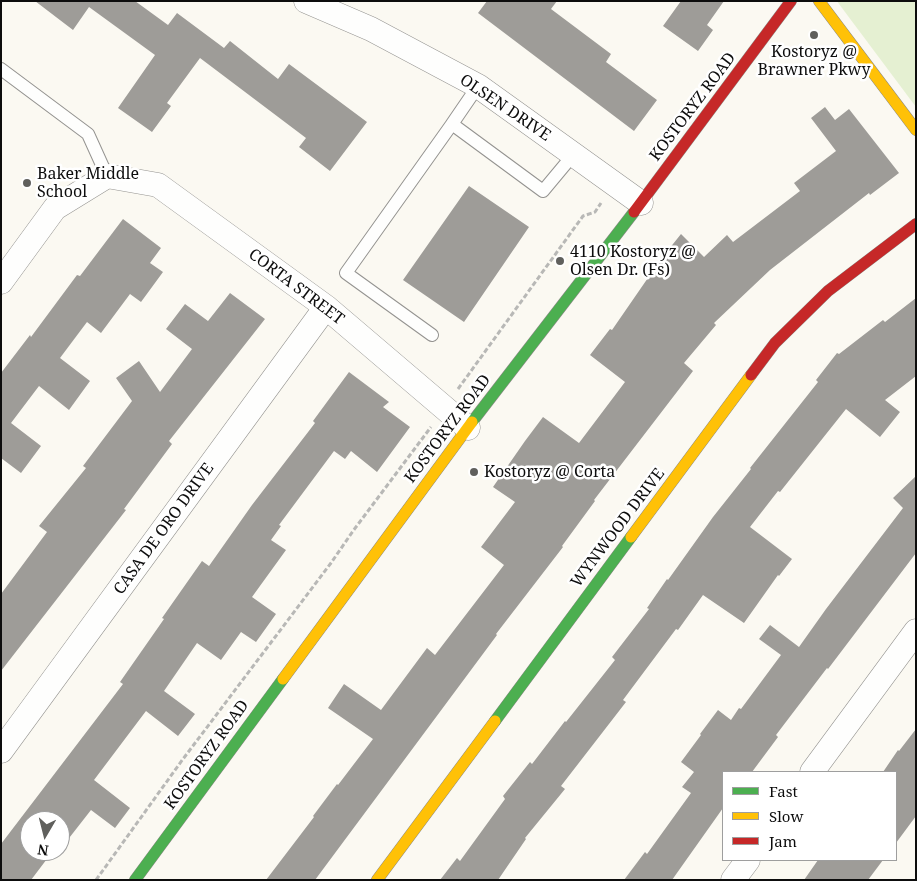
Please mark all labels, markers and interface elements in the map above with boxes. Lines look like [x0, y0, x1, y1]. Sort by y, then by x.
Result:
marker: Kostoryz @ Brawner Pkwy [808, 29, 820, 41]
place label: Kostoryz @ Brawner Pkwy [758, 42, 870, 80]
street label: KOSTORYZ ROAD [646, 49, 740, 165]
street label: OLSEN DRIVE [456, 71, 554, 145]
place label: Baker Middle School [37, 164, 139, 202]
marker: Baker Middle School [21, 177, 33, 189]
place label: 4110 Kostoryz @ Olsen Dr. (Fs) [570, 242, 696, 280]
street label: CORTA STREET [244, 245, 348, 329]
marker: 4110 Kostoryz @ Olsen Dr. (Fs) [554, 255, 566, 267]
street label: KOSTORYZ ROAD [401, 371, 495, 487]
street label: CASA DE ORO DRIVE [110, 460, 218, 598]
place label: Kostoryz @ Corta [484, 462, 615, 482]
street label: WYNWOOD DRIVE [567, 465, 669, 591]
marker: Kostoryz @ Corta [468, 466, 480, 478]
street label: KOSTORYZ ROAD [161, 696, 253, 814]
legend [722, 771, 897, 861]
text: Fast [769, 781, 798, 801]
text: Slow [769, 806, 803, 826]
north arrow [20, 811, 70, 861]
text: Jam [769, 831, 797, 851]
text: N [36, 840, 50, 861]

